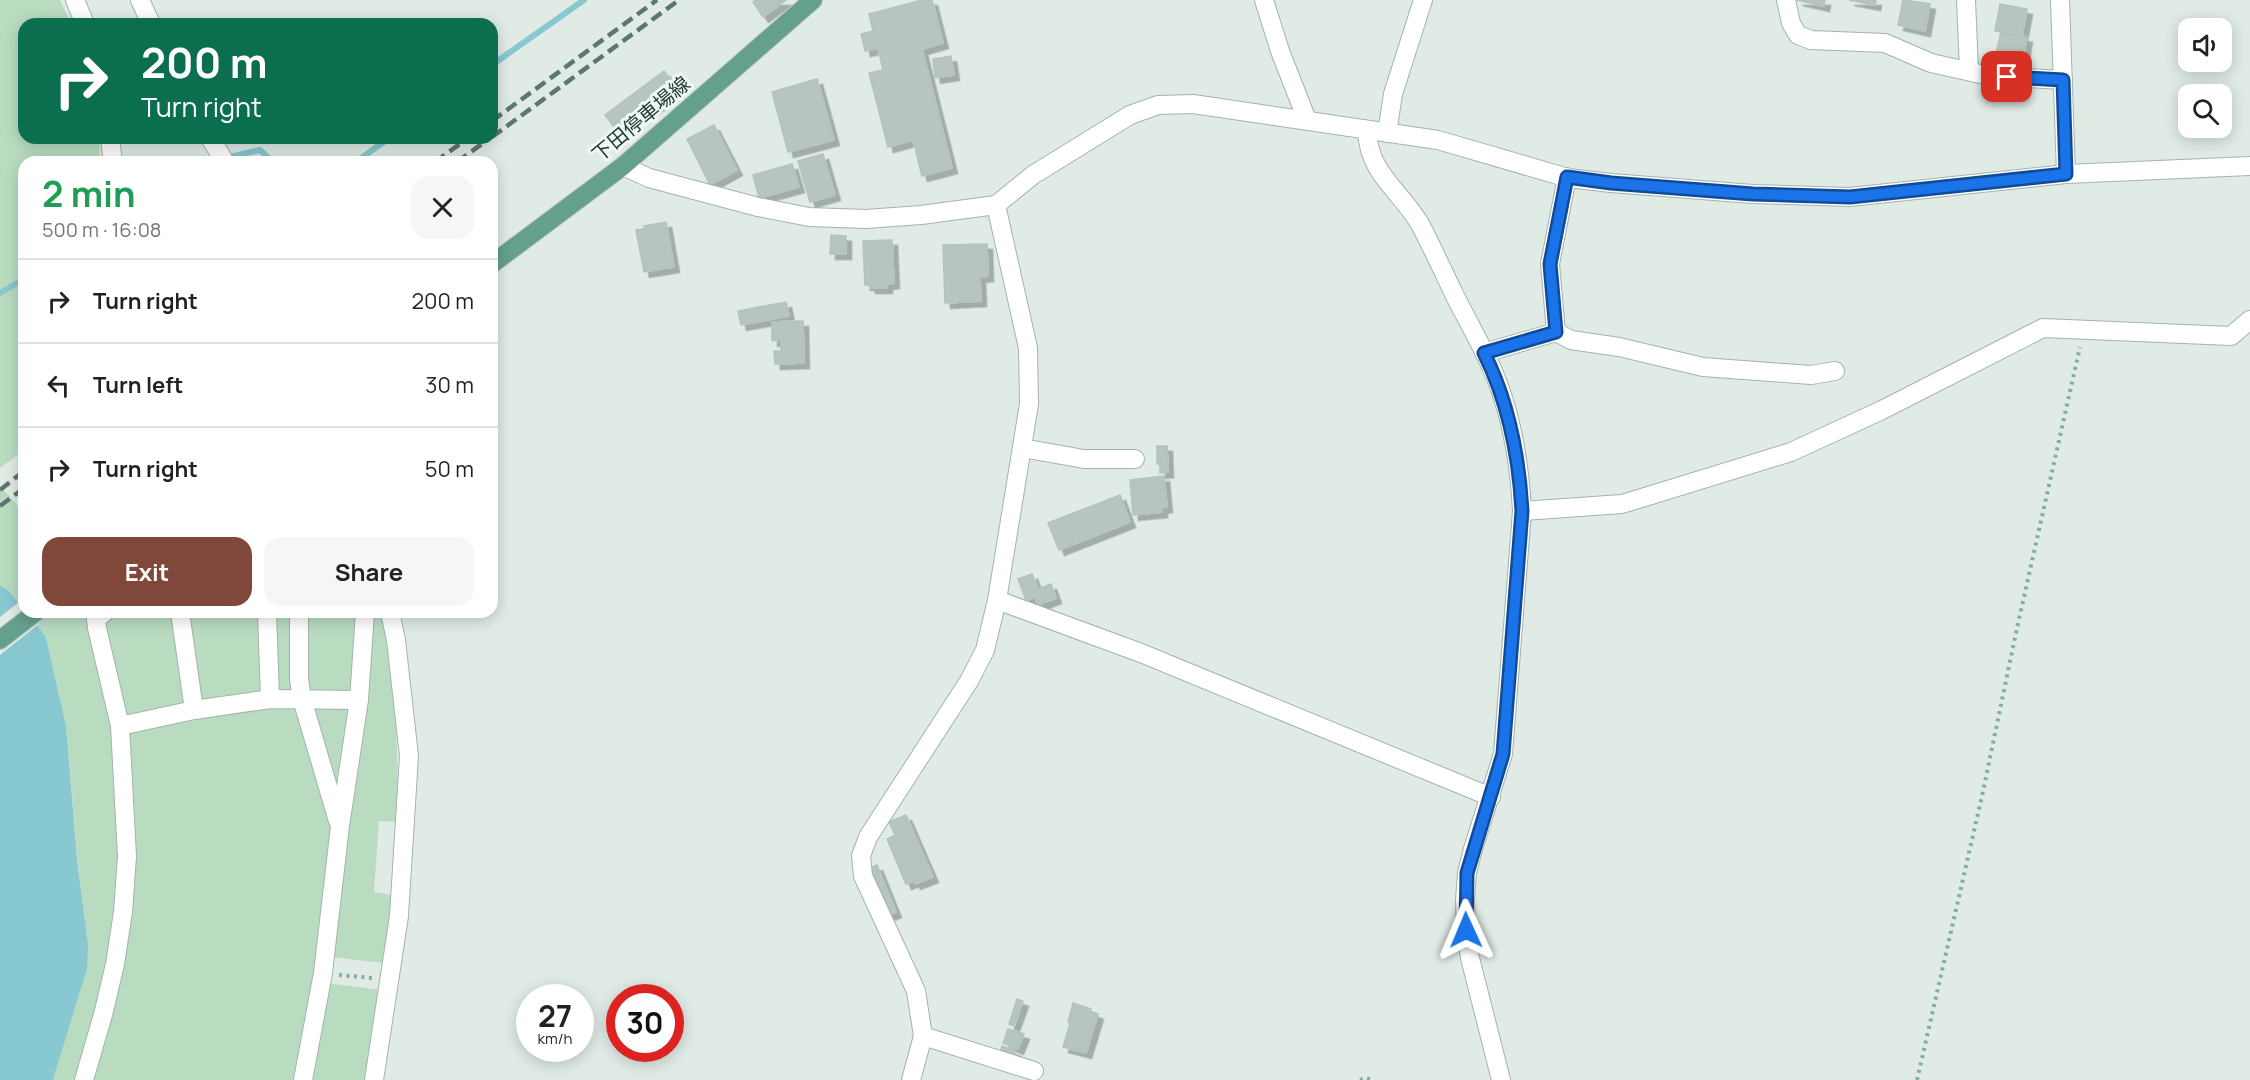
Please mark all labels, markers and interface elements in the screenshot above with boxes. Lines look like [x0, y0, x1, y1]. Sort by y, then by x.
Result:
map controls [2178, 18, 2232, 138]
button: sound [2178, 18, 2232, 72]
text: 200 m [141, 33, 267, 91]
icon: right [42, 42, 120, 120]
pin [1981, 51, 2032, 102]
icon: arrive [1990, 60, 2023, 93]
street label: 下田停車場線 [586, 70, 695, 168]
button: search [2178, 84, 2232, 138]
text: Turn right [141, 88, 262, 125]
text: 2 min [42, 169, 136, 218]
button: close [411, 176, 474, 239]
text: 500 m · 16:08 [42, 216, 161, 243]
icon: right [42, 285, 75, 318]
text: Turn right [93, 286, 198, 316]
text: 200 m [412, 286, 474, 316]
icon: left [42, 369, 75, 402]
text: Turn left [93, 370, 183, 400]
text: 30 m [425, 370, 474, 400]
icon: right [42, 453, 75, 486]
text: Turn right [93, 454, 198, 484]
text: 50 m [425, 454, 474, 484]
button: Exit [42, 537, 252, 606]
button: Share [264, 537, 474, 606]
position arrow [1434, 898, 1498, 962]
speed limit sign: 30 [606, 984, 684, 1062]
text: 27 [538, 995, 572, 1036]
text: km/h [538, 1028, 572, 1049]

